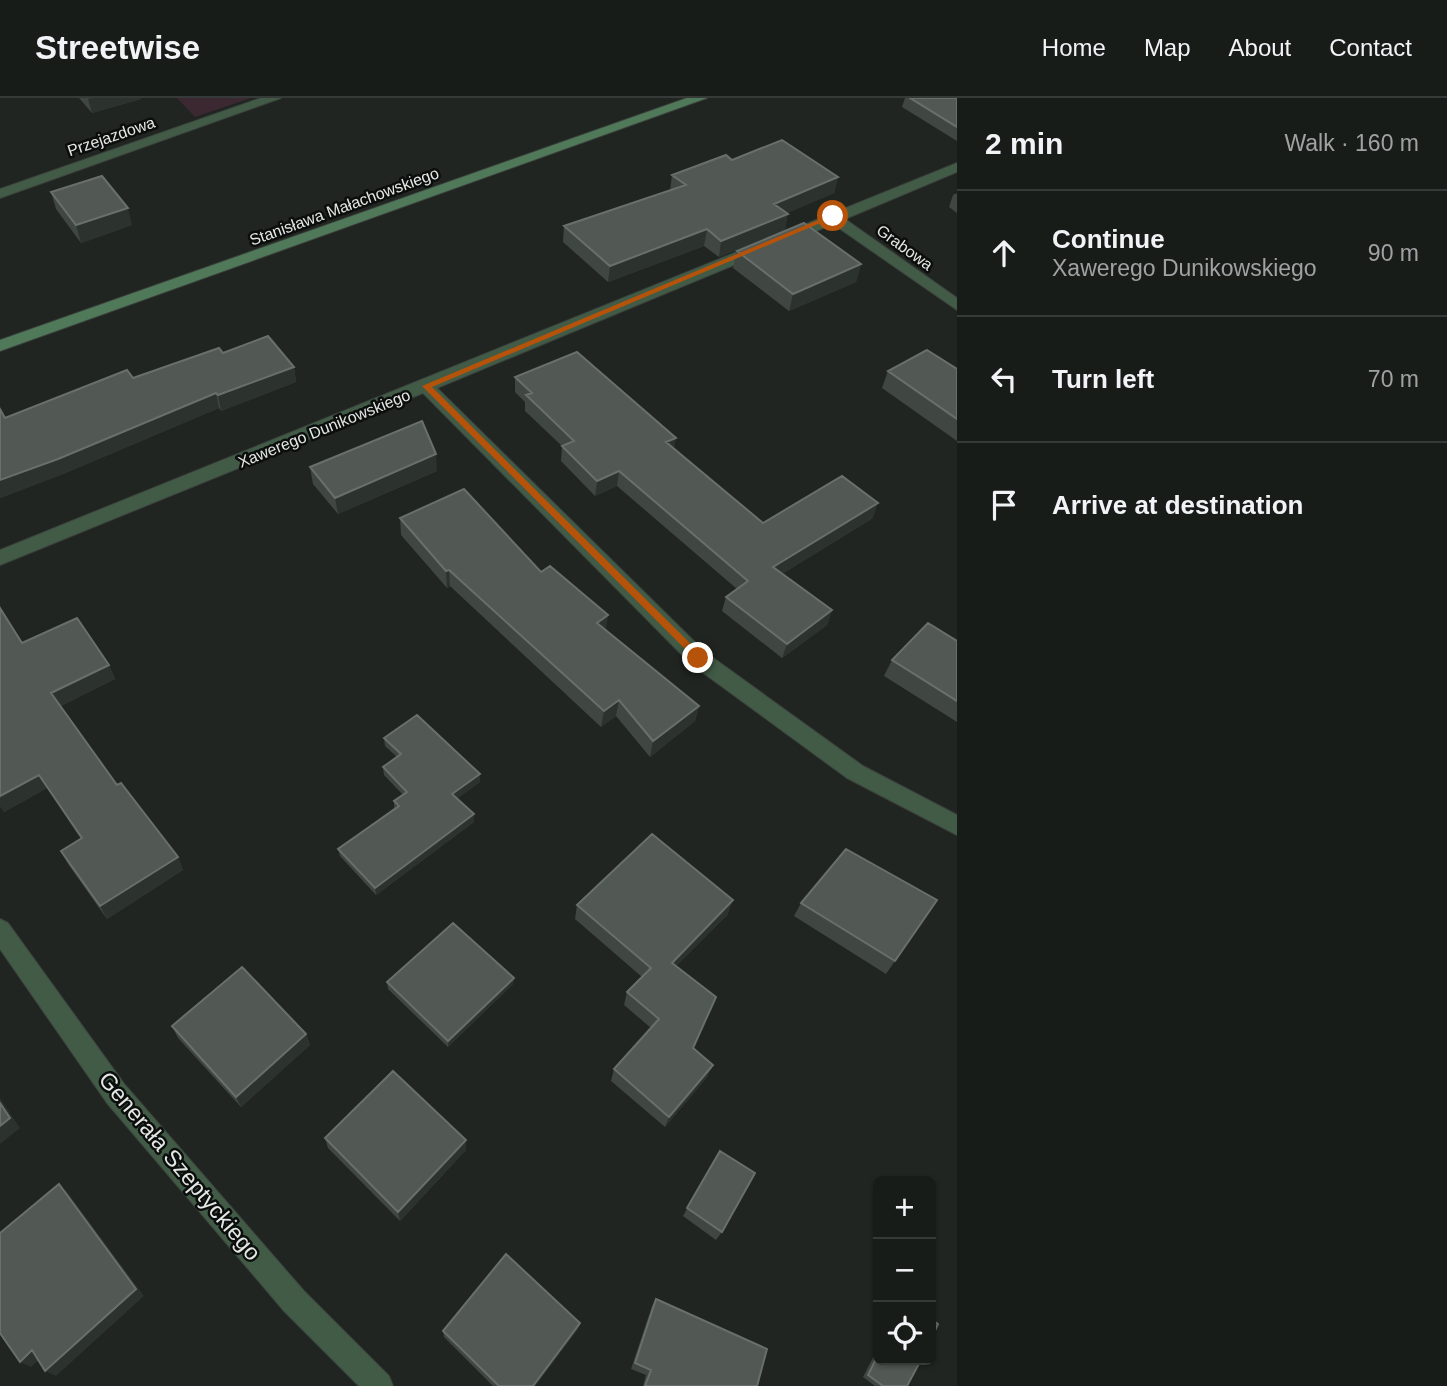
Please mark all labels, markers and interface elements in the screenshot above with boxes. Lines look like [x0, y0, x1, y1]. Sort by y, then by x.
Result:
text: Streetwise [35, 29, 200, 66]
text: Home [1042, 34, 1106, 61]
text: Map [1144, 34, 1191, 61]
text: About [1229, 34, 1291, 61]
text: Contact [1329, 34, 1412, 61]
street label: Przejazdowa [65, 113, 157, 159]
text: 2 min [985, 127, 1063, 160]
text: Walk · 160 m [1284, 130, 1419, 156]
street label: Stanisława Małachowskiego [247, 164, 441, 249]
route start [817, 200, 848, 231]
street label: Grabowa [873, 221, 936, 273]
text: Continue [1052, 224, 1165, 254]
icon: ahead [985, 234, 1023, 272]
text: 90 m [1368, 240, 1419, 266]
text: Xawerego Dunikowskiego [1052, 255, 1317, 281]
icon: left [985, 360, 1023, 398]
text: Turn left [1052, 364, 1154, 394]
text: 70 m [1368, 366, 1419, 392]
street label: Xawerego Dunikowskiego [236, 386, 413, 471]
icon: arrive [985, 486, 1023, 524]
text: Arrive at destination [1052, 490, 1303, 520]
route end [682, 642, 713, 673]
street label: Generała Szeptyckiego [94, 1067, 266, 1265]
map controls [873, 1176, 936, 1365]
button: + [873, 1176, 936, 1239]
button: − [873, 1239, 936, 1302]
button: locate [873, 1302, 936, 1365]

